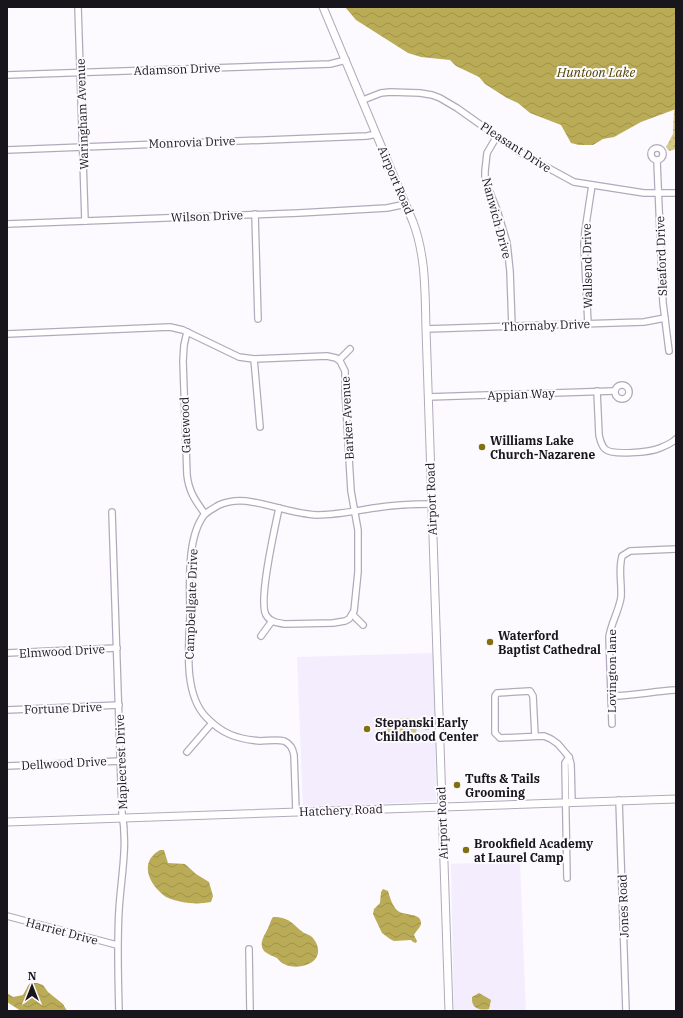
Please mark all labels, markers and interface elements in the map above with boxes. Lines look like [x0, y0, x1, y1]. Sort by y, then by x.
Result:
street label: Waringham Avenue [73, 58, 91, 170]
street label: Adamson Drive [133, 60, 221, 78]
water label: Huntoon Lake [556, 64, 635, 81]
street label: Pleasant Drive [478, 118, 554, 176]
street label: Monrovia Drive [148, 133, 236, 151]
street label: Airport Road [375, 144, 417, 216]
street label: Nanwich Drive [479, 176, 515, 260]
street label: Wilson Drive [171, 207, 243, 225]
street label: Sleaford Drive [652, 216, 670, 296]
street label: Wallsend Drive [579, 223, 595, 309]
street label: Thornaby Drive [502, 316, 590, 334]
street label: Barker Avenue [337, 376, 357, 460]
street label: Appian Way [487, 385, 555, 403]
street label: Gatewood [177, 397, 193, 453]
place label: Williams Lake Church-Nazarene [490, 433, 595, 462]
marker: Williams Lake Church-Nazarene [477, 442, 487, 452]
street label: Airport Road [422, 462, 440, 536]
street label: Campbellgate Drive [182, 548, 200, 660]
place label: Waterford Baptist Cathedral [498, 628, 601, 657]
street label: Lovington lane [604, 629, 619, 713]
marker: Waterford Baptist Cathedral [485, 637, 495, 647]
street label: Elmwood Drive [19, 641, 105, 661]
street label: Fortune Drive [24, 699, 102, 717]
street label: Maplecrest Drive [112, 714, 130, 810]
place label: Stepanski Early Childhood Center [375, 715, 479, 744]
marker: Stepanski Early Childhood Center [362, 724, 372, 734]
street label: Dellwood Drive [21, 753, 107, 773]
place label: Tufts & Tails Grooming [465, 771, 540, 800]
marker: Tufts & Tails Grooming [452, 780, 462, 790]
street label: Airport Road [433, 786, 451, 860]
street label: Hatchery Road [299, 801, 383, 819]
place label: Brookfield Academy at Laurel Camp [474, 836, 593, 865]
marker: Brookfield Academy at Laurel Camp [461, 845, 471, 855]
street label: Jones Road [614, 874, 632, 938]
street label: Harriet Drive [24, 914, 100, 948]
north arrow [12, 966, 52, 1006]
text: N [28, 969, 37, 983]

